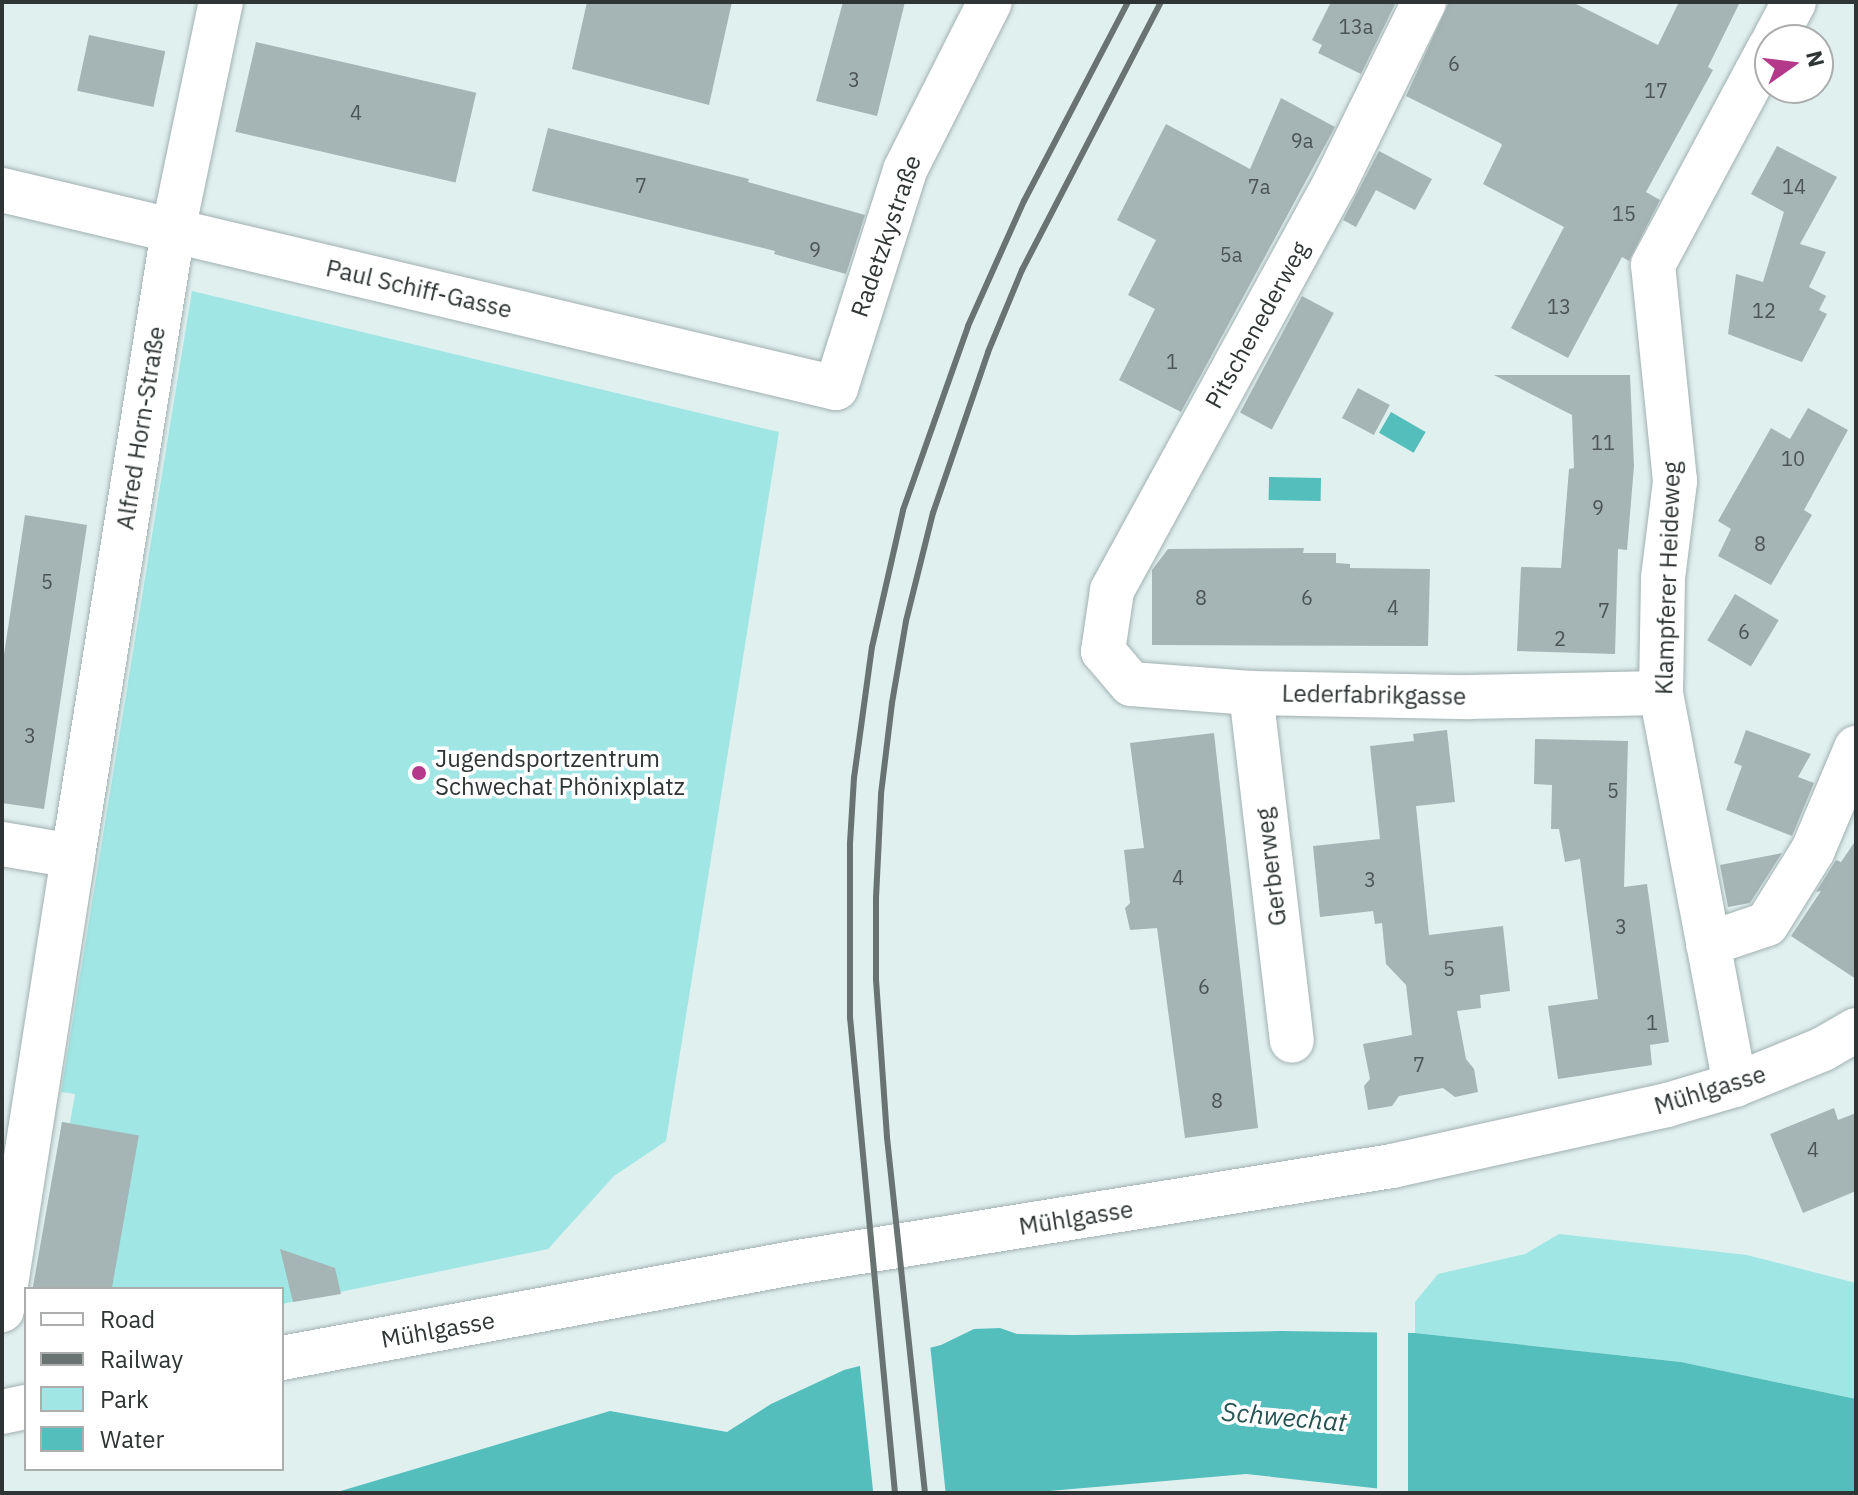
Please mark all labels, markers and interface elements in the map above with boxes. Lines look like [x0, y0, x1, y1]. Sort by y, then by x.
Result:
house number: 13a [1339, 14, 1373, 38]
north arrow [1754, 24, 1834, 104]
text: N [1800, 47, 1832, 70]
house number: 6 [1448, 51, 1460, 75]
house number: 3 [848, 67, 860, 91]
house number: 17 [1644, 78, 1668, 102]
house number: 4 [350, 100, 362, 124]
house number: 9a [1291, 128, 1313, 152]
street label: Radetzkystraße [845, 151, 927, 321]
house number: 7 [635, 173, 647, 197]
house number: 7a [1248, 174, 1270, 198]
house number: 14 [1782, 174, 1806, 198]
house number: 15 [1612, 201, 1636, 225]
street label: Pitschenederweg [1199, 236, 1315, 414]
house number: 9 [809, 237, 821, 261]
house number: 5a [1220, 242, 1242, 266]
street label: Paul Schiff-Gasse [323, 254, 515, 324]
house number: 13 [1547, 294, 1571, 318]
house number: 12 [1752, 298, 1776, 322]
street label: Alfred Horn-Straße [111, 324, 171, 532]
house number: 1 [1166, 349, 1178, 373]
house number: 11 [1591, 430, 1615, 454]
house number: 10 [1781, 446, 1805, 470]
street label: Klampferer Heideweg [1650, 461, 1686, 695]
house number: 9 [1592, 495, 1604, 519]
house number: 8 [1754, 531, 1766, 555]
house number: 5 [41, 569, 53, 593]
house number: 8 [1195, 585, 1207, 609]
house number: 6 [1301, 585, 1313, 609]
house number: 4 [1387, 595, 1399, 619]
house number: 7 [1598, 598, 1610, 622]
house number: 6 [1738, 619, 1750, 643]
house number: 2 [1554, 626, 1566, 650]
street label: Lederfabrikgasse [1282, 679, 1466, 711]
house number: 3 [24, 723, 36, 747]
place label: Jugendsportzentrum Schwechat Phönixplatz [435, 745, 685, 801]
marker: Jugendsportzentrum Schwechat Phönixplatz [410, 764, 428, 782]
house number: 5 [1607, 778, 1619, 802]
street label: Gerberweg [1249, 806, 1293, 928]
house number: 4 [1172, 865, 1184, 889]
house number: 3 [1364, 867, 1376, 891]
house number: 3 [1615, 914, 1627, 938]
house number: 5 [1443, 956, 1455, 980]
house number: 6 [1198, 974, 1210, 998]
house number: 1 [1646, 1010, 1658, 1034]
house number: 7 [1413, 1052, 1425, 1076]
street label: Mühlgasse [1651, 1059, 1769, 1121]
house number: 8 [1211, 1088, 1223, 1112]
house number: 4 [1807, 1137, 1819, 1161]
street label: Mühlgasse [1017, 1195, 1135, 1241]
legend [24, 1287, 284, 1471]
text: Road [100, 1303, 155, 1335]
street label: Mühlgasse [379, 1306, 497, 1354]
text: Railway [100, 1343, 183, 1375]
text: Park [100, 1383, 149, 1415]
water label: Schwechat [1220, 1396, 1348, 1438]
text: Water [100, 1423, 164, 1455]

